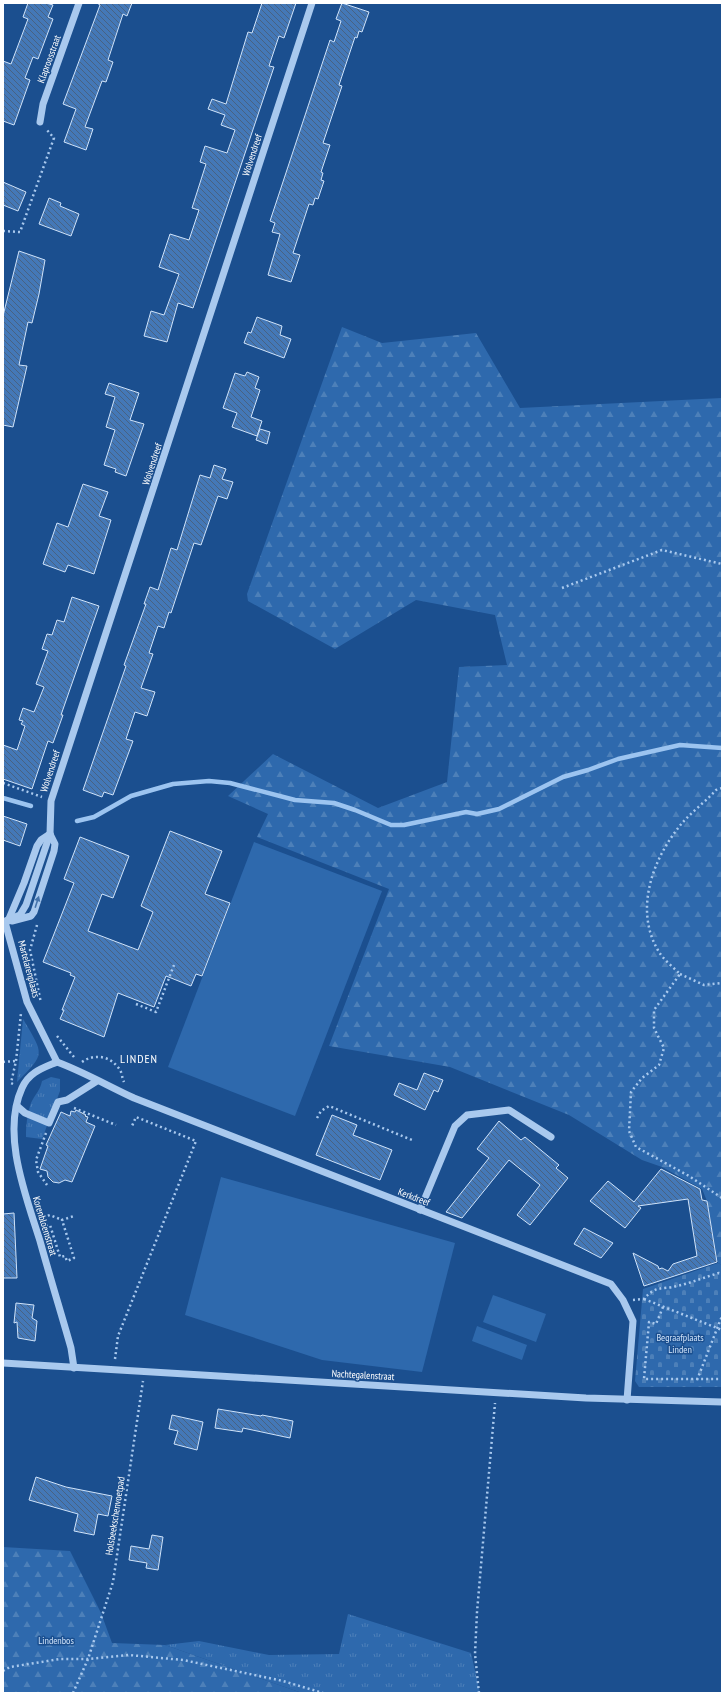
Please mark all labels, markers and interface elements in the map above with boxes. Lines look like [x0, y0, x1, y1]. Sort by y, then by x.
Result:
street label: Klaproosstraat [34, 33, 64, 85]
street label: Wolvendreef [239, 132, 265, 178]
street label: Wolvendreef [139, 441, 165, 487]
street label: Wolvendreef [37, 748, 63, 794]
one-way arrow [34, 896, 40, 908]
street label: Martelarenplaats [15, 939, 43, 1000]
district label: LINDEN [120, 1051, 158, 1066]
street label: Kerkdreef [396, 1185, 432, 1209]
street label: Korenbloemstraat [30, 1195, 60, 1257]
park label: Begraafplaats Linden [656, 1331, 704, 1356]
street label: Nachtegalenstraat [331, 1367, 395, 1383]
street label: Holsbeekschenvoetpad [102, 1476, 128, 1556]
park label: Lindenbos [38, 1634, 74, 1647]

